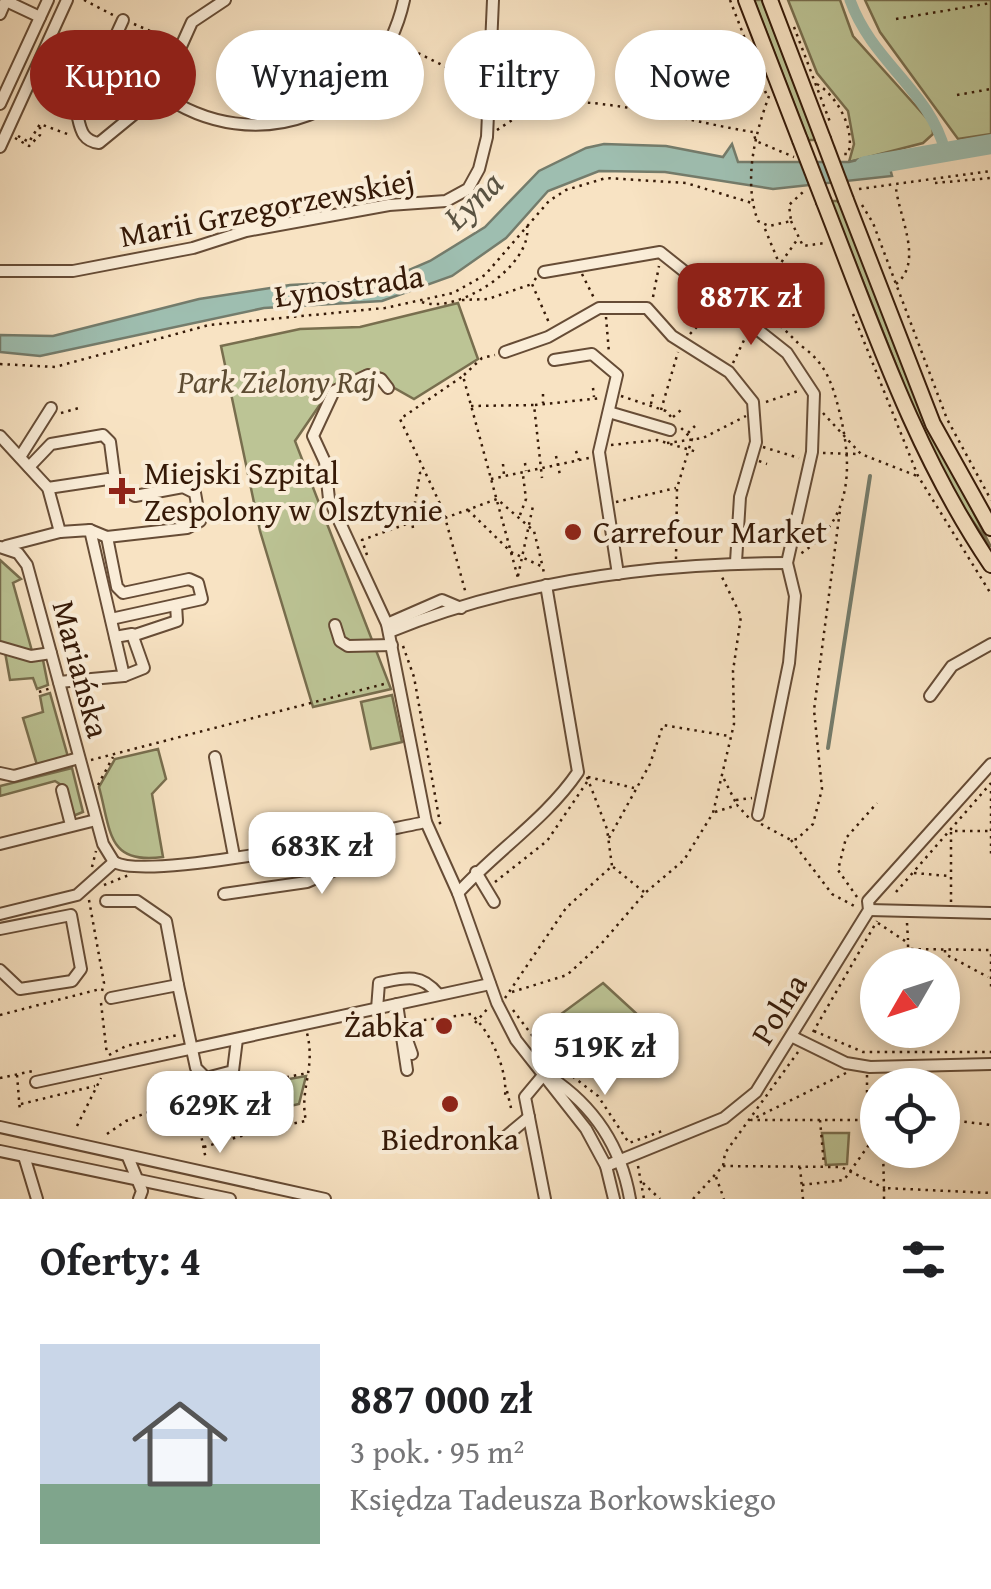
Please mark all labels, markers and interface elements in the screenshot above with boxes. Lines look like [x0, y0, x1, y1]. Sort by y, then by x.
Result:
chip: Kupno [30, 30, 196, 120]
chip: Wynajem [216, 30, 424, 120]
chip: Filtry [444, 30, 595, 120]
chip: Nowe [615, 30, 766, 120]
street label: Marii Grzegorzewskiej [115, 156, 418, 259]
water label: Łyna [430, 158, 514, 242]
street label: Łynostrada [271, 252, 426, 319]
pin: 887K zł [659, 263, 843, 348]
text: 887K zł [700, 272, 802, 319]
park label: Park Zielony Raj [176, 358, 377, 405]
place label: Miejski Szpital Zespolony w Olsztynie [144, 449, 443, 533]
marker: Miejski Szpital Zespolony w Olsztynie [109, 478, 135, 504]
place label: Carrefour Market [593, 508, 827, 555]
marker: Carrefour Market [562, 521, 584, 543]
street label: Mariańska [41, 595, 122, 743]
pin: 683K zł [230, 812, 414, 897]
text: 683K zł [271, 821, 373, 868]
north arrow [860, 948, 960, 1048]
map controls [860, 948, 960, 1168]
street label: Polna [739, 964, 819, 1053]
place label: Żabka [344, 1002, 424, 1049]
pin: 519K zł [513, 1013, 697, 1098]
marker: Żabka [433, 1015, 455, 1037]
text: 519K zł [554, 1022, 656, 1069]
button: locate [860, 1068, 960, 1168]
pin: 629K zł [128, 1071, 312, 1156]
text: 629K zł [169, 1080, 271, 1127]
marker: Biedronka [439, 1093, 461, 1115]
place label: Biedronka [381, 1115, 519, 1162]
text: Oferty: 4 [40, 1229, 201, 1290]
icon: filters [896, 1232, 951, 1287]
text: 887 000 zł [350, 1367, 533, 1428]
icon: home [120, 1384, 240, 1504]
text: 3 pok. · 95 m² [350, 1428, 524, 1475]
text: Księdza Tadeusza Borkowskiego [350, 1475, 776, 1522]

